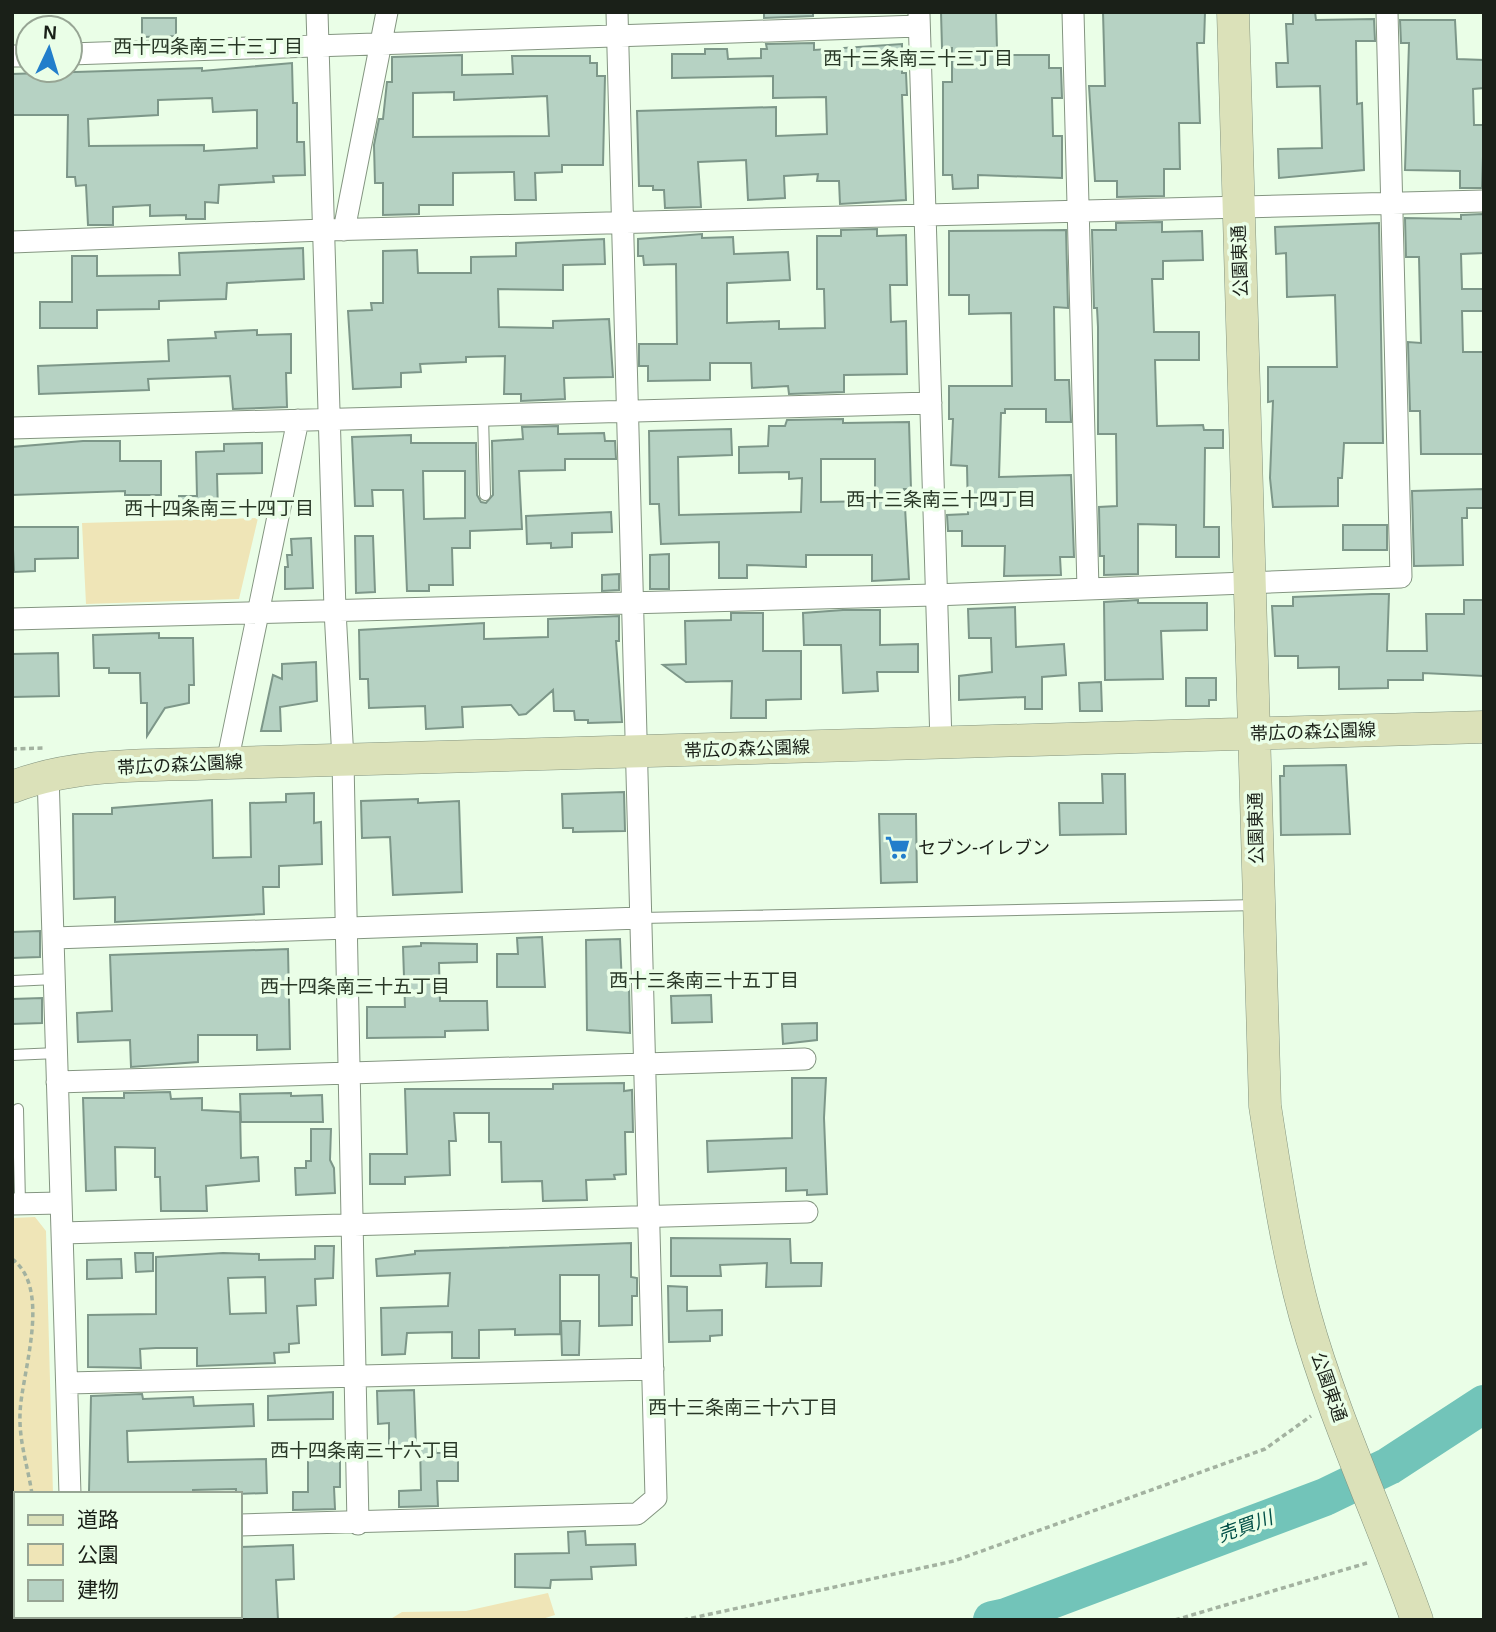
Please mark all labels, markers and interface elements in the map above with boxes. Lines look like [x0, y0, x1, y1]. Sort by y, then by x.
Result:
north arrow [14, 14, 84, 84]
text: N [43, 22, 58, 43]
district label: 西十四条南三十三丁目 [113, 36, 303, 57]
district label: 西十三条南三十三丁目 [823, 48, 1013, 69]
street label: 公園東通 [1229, 225, 1251, 297]
district label: 西十三条南三十四丁目 [846, 489, 1036, 510]
district label: 西十四条南三十四丁目 [124, 498, 314, 519]
street label: 帯広の森公園線 [1250, 720, 1376, 744]
street label: 帯広の森公園線 [684, 737, 810, 761]
street label: 帯広の森公園線 [117, 752, 243, 778]
street label: 公園東通 [1245, 792, 1267, 864]
supermarket icon: セブン-イレブン [884, 834, 912, 862]
place label: セブン-イレブン [918, 838, 1050, 858]
district label: 西十三条南三十五丁目 [609, 970, 799, 991]
district label: 西十四条南三十五丁目 [260, 976, 450, 997]
street label: 公園東通 [1308, 1350, 1350, 1424]
district label: 西十三条南三十六丁目 [648, 1397, 838, 1418]
district label: 西十四条南三十六丁目 [270, 1440, 460, 1461]
legend [14, 1492, 242, 1618]
water label: 売買川 [1215, 1506, 1277, 1546]
text: 道路 [77, 1508, 119, 1531]
text: 公園 [77, 1543, 119, 1566]
text: 建物 [77, 1578, 119, 1601]

